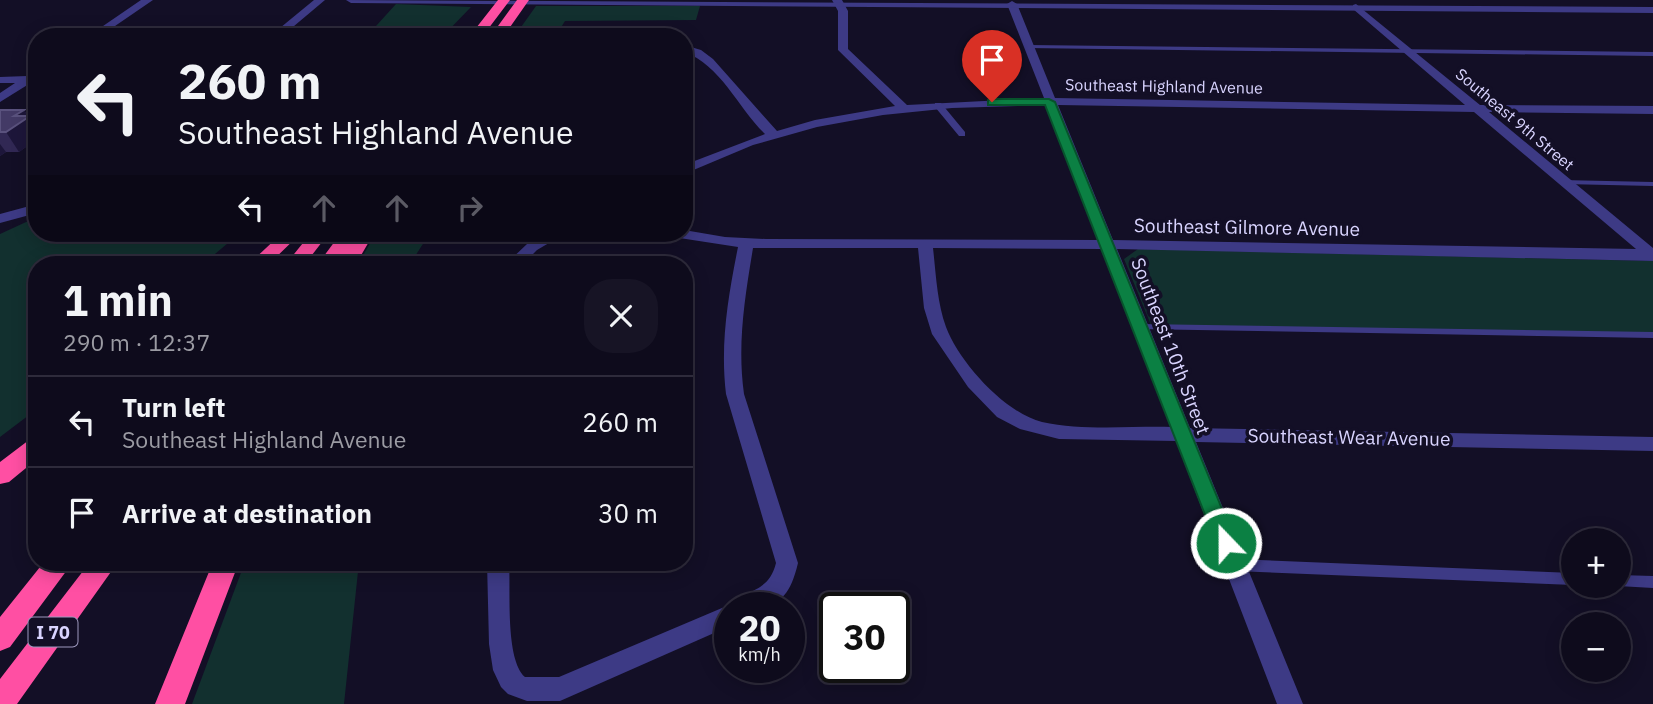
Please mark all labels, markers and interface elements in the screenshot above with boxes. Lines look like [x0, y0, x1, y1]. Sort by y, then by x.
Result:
pin [962, 30, 1022, 102]
icon: arrive [973, 41, 1011, 79]
text: 260 m [178, 49, 322, 112]
icon: left [63, 56, 154, 147]
street label: Southeast 9th Street [1452, 64, 1578, 174]
street label: Southeast Highland Avenue [1065, 74, 1263, 98]
text: Southeast Highland Avenue [178, 111, 574, 153]
icon: left [232, 189, 270, 227]
icon: ahead [305, 189, 343, 227]
icon: ahead [378, 189, 416, 227]
icon: right [451, 189, 489, 227]
street label: Southeast Gilmore Avenue [1134, 213, 1360, 241]
street label: Southeast 10th Street [1126, 254, 1216, 438]
text: 1 min [63, 273, 173, 328]
button: close [584, 279, 658, 353]
text: 290 m · 12:37 [63, 327, 210, 357]
text: Turn left [122, 390, 225, 424]
icon: left [63, 403, 101, 441]
text: 260 m [582, 405, 658, 439]
street label: Southeast Wear Avenue [1247, 423, 1451, 451]
text: Southeast Highland Avenue [122, 424, 406, 454]
icon: arrive [63, 494, 101, 532]
text: Arrive at destination [122, 496, 372, 530]
text: 30 m [598, 496, 658, 530]
position arrow [1189, 506, 1263, 580]
map controls [1561, 528, 1631, 682]
button: + [1561, 528, 1631, 598]
speed limit sign: 30 [819, 592, 910, 683]
text: 20 [738, 605, 781, 651]
button: − [1561, 612, 1631, 682]
road number: I 70 [28, 618, 78, 646]
text: km/h [738, 643, 781, 666]

